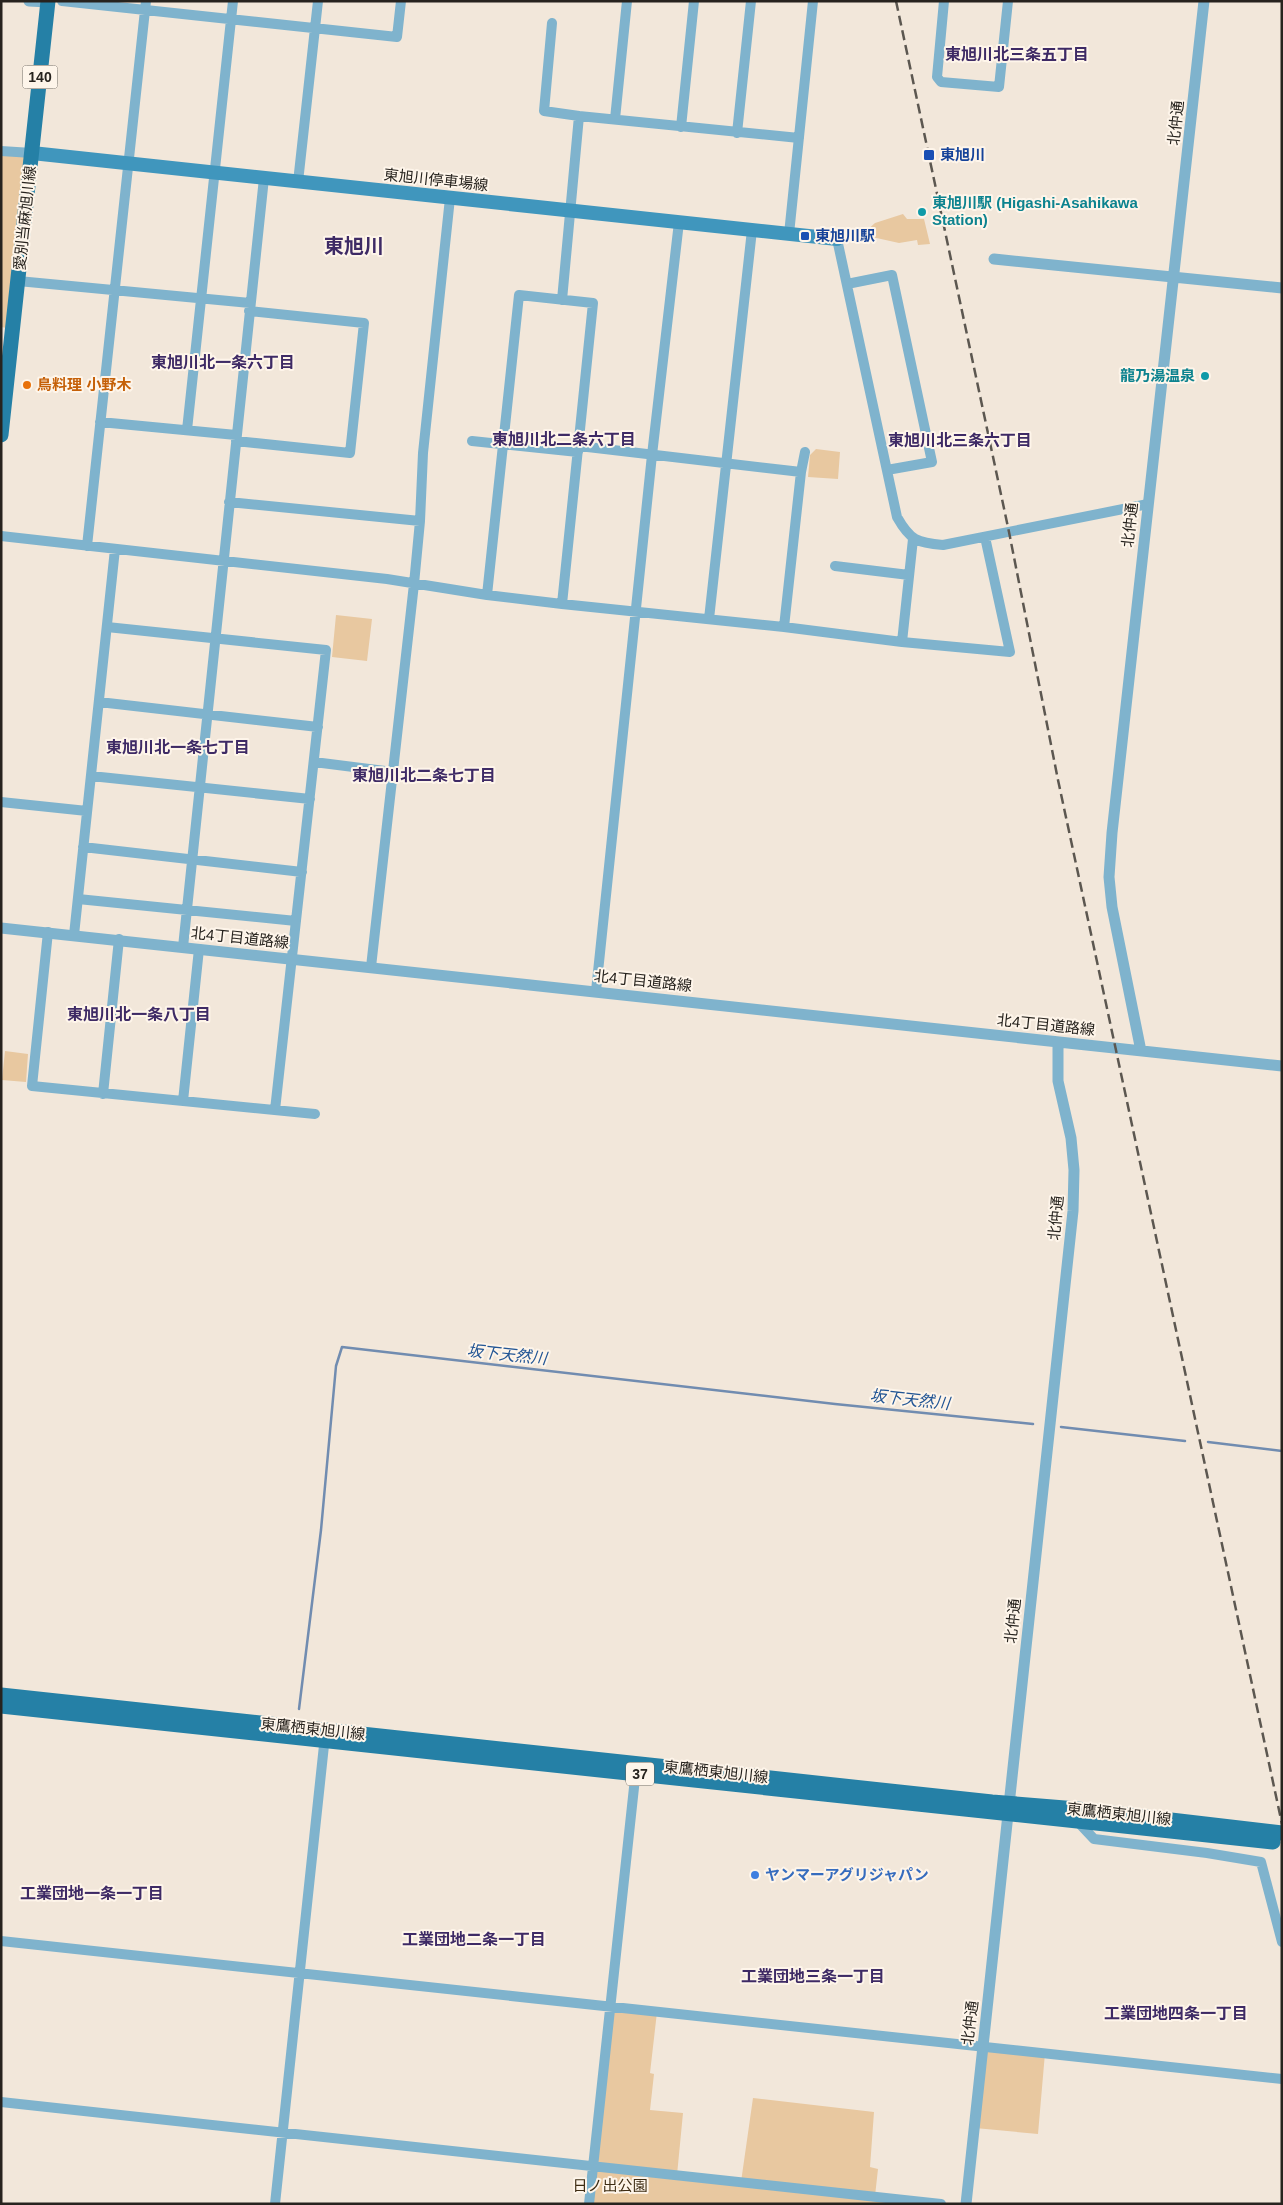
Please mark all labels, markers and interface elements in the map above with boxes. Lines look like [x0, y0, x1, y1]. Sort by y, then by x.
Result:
district label: 東旭川北三条五丁目 [945, 46, 1089, 63]
road number: 140 [22, 66, 58, 88]
street label: 北仲通 [1165, 100, 1186, 146]
place label: 東旭川 [940, 146, 985, 163]
marker: 東旭川 [922, 148, 936, 162]
street label: 愛別当麻旭川線 [11, 165, 38, 271]
street label: 東旭川停車場線 [383, 166, 489, 193]
place label: 東旭川駅 (Higashi-Asahikawa Station) [932, 194, 1139, 228]
marker: 東旭川駅 (Higashi-Asahikawa Station) [916, 206, 928, 218]
place label: 東旭川駅 [815, 227, 875, 244]
marker: 東旭川駅 [799, 230, 811, 242]
district label: 東旭川 [324, 235, 384, 257]
district label: 東旭川北一条六丁目 [151, 354, 295, 371]
place label: 龍乃湯温泉 [1120, 367, 1195, 384]
marker: 龍乃湯温泉 [1199, 370, 1211, 382]
place label: 鳥料理 小野木 [37, 376, 131, 393]
marker: 鳥料理 小野木 [21, 379, 33, 391]
district label: 東旭川北二条六丁目 [492, 431, 636, 448]
district label: 東旭川北三条六丁目 [888, 432, 1032, 449]
street label: 北仲通 [1119, 502, 1140, 548]
district label: 東旭川北一条七丁目 [106, 739, 250, 756]
district label: 東旭川北二条七丁目 [352, 767, 496, 784]
street label: 北4丁目道路線 [190, 924, 290, 951]
street label: 北4丁目道路線 [593, 967, 693, 994]
district label: 東旭川北一条八丁目 [67, 1006, 211, 1023]
street label: 北4丁目道路線 [996, 1011, 1096, 1038]
street label: 北仲通 [1045, 1195, 1066, 1241]
water label: 坂下天然川 [466, 1342, 550, 1367]
water label: 坂下天然川 [869, 1387, 953, 1412]
street label: 北仲通 [1002, 1598, 1023, 1644]
street label: 東鷹栖東旭川線 [260, 1715, 366, 1742]
street label: 東鷹栖東旭川線 [663, 1758, 769, 1785]
road number: 37 [626, 1762, 654, 1786]
street label: 東鷹栖東旭川線 [1066, 1800, 1172, 1827]
place label: ヤンマーアグリジャパン [765, 1866, 929, 1883]
marker: ヤンマーアグリジャパン [749, 1869, 761, 1881]
district label: 工業団地一条一丁目 [20, 1885, 164, 1902]
district label: 工業団地二条一丁目 [402, 1931, 546, 1948]
district label: 工業団地三条一丁目 [741, 1968, 885, 1985]
street label: 北仲通 [958, 2000, 981, 2046]
district label: 工業団地四条一丁目 [1104, 2005, 1248, 2022]
park label: 日ノ出公園 [572, 2177, 648, 2194]

